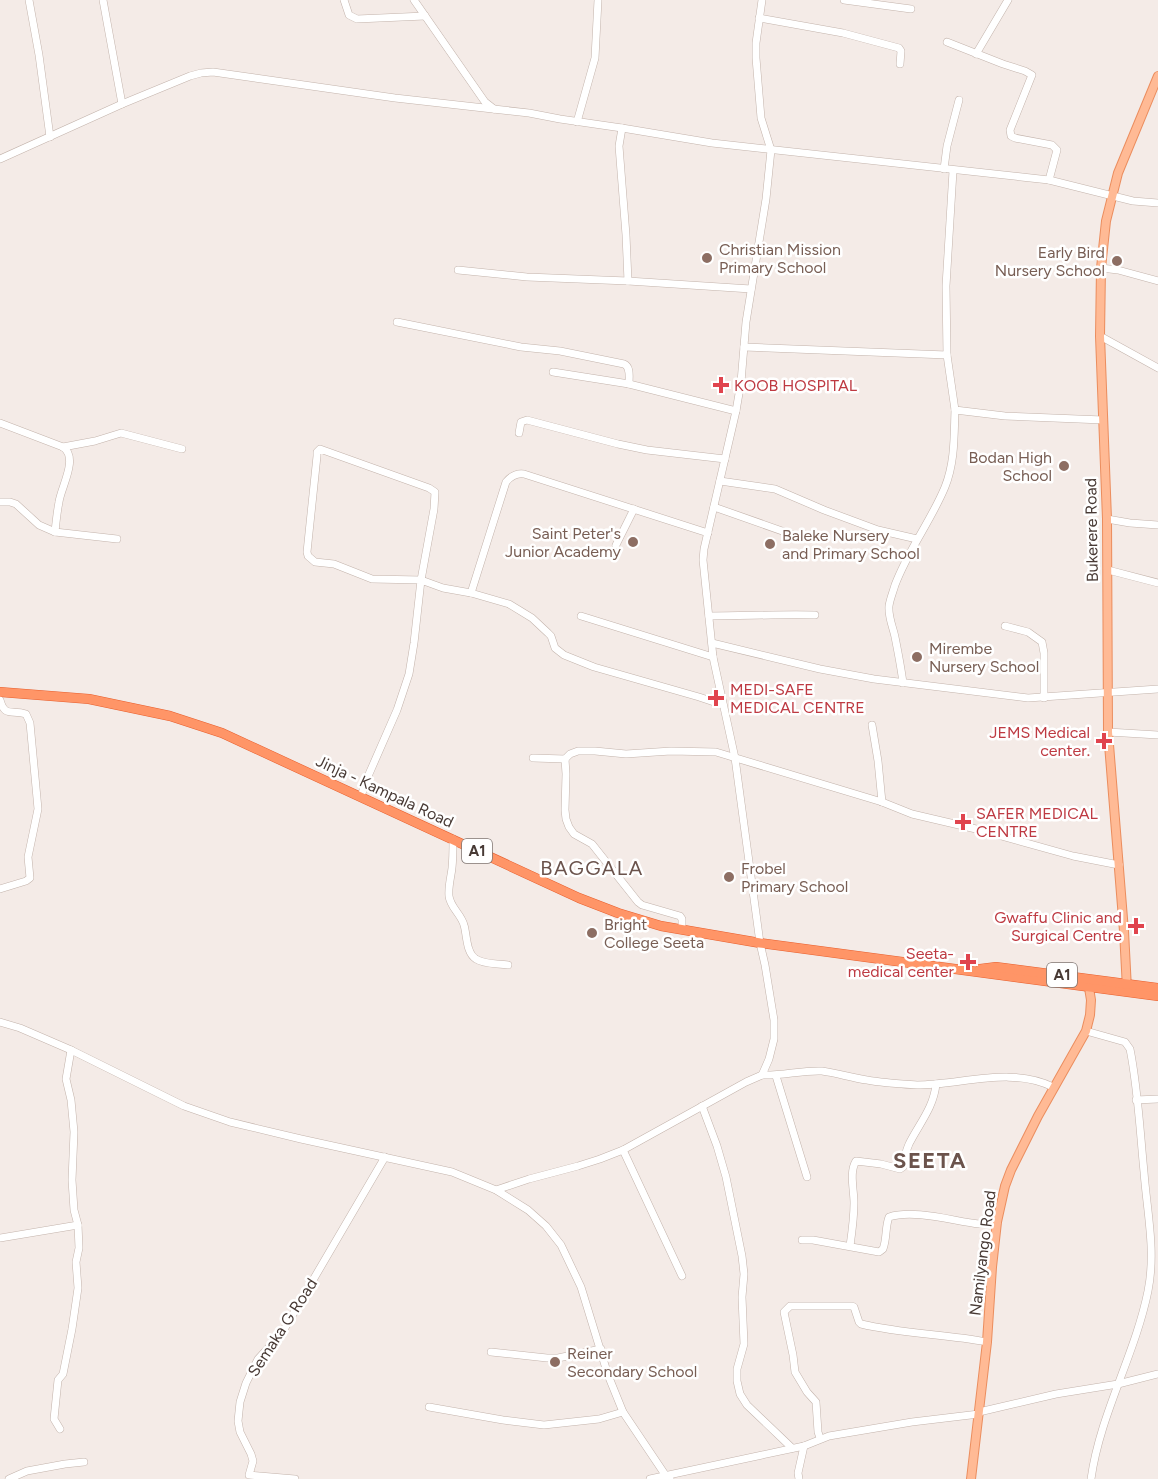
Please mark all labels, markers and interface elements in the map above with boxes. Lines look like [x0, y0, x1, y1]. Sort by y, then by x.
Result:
place label: Christian Mission Primary School [719, 240, 841, 277]
place label: Early Bird Nursery School [995, 243, 1105, 280]
marker: Christian Mission Primary School [700, 251, 714, 265]
marker: Early Bird Nursery School [1110, 254, 1124, 268]
marker: KOOB HOSPITAL [712, 376, 730, 394]
place label: KOOB HOSPITAL [734, 376, 858, 395]
place label: Bodan High School [968, 448, 1052, 485]
marker: Bodan High School [1057, 459, 1071, 473]
street label: Bukerere Road [1081, 478, 1102, 582]
place label: Saint Peter's Junior Academy [505, 524, 622, 561]
place label: Baleke Nursery and Primary School [782, 526, 920, 563]
marker: Saint Peter's Junior Academy [626, 535, 640, 549]
marker: Baleke Nursery and Primary School [763, 537, 777, 551]
place label: Mirembe Nursery School [929, 639, 1039, 676]
marker: Mirembe Nursery School [910, 650, 924, 664]
place label: MEDI-SAFE MEDICAL CENTRE [730, 680, 865, 717]
marker: MEDI-SAFE MEDICAL CENTRE [707, 689, 725, 707]
place label: JEMS Medical center. [989, 723, 1090, 760]
marker: JEMS Medical center. [1095, 732, 1113, 750]
street label: Jinja - Kampala Road [313, 751, 457, 832]
place label: SAFER MEDICAL CENTRE [976, 804, 1099, 841]
marker: SAFER MEDICAL CENTRE [954, 813, 972, 831]
road number: A1 [462, 839, 492, 863]
district label: BAGGALA [540, 856, 644, 880]
place label: Frobel Primary School [741, 859, 848, 896]
marker: Frobel Primary School [722, 870, 736, 884]
place label: Gwaffu Clinic and Surgical Centre [994, 908, 1122, 945]
place label: Bright College Seeta [604, 915, 704, 952]
marker: Gwaffu Clinic and Surgical Centre [1127, 917, 1145, 935]
marker: Bright College Seeta [585, 926, 599, 940]
place label: Seeta- medical center [848, 944, 955, 981]
marker: Seeta- medical center [959, 953, 977, 971]
road number: A1 [1047, 963, 1077, 987]
district label: SEETA [893, 1147, 967, 1174]
street label: Namilyango Road [965, 1189, 1000, 1317]
street label: Semaka G Road [244, 1275, 321, 1380]
place label: Reiner Secondary School [567, 1344, 697, 1381]
marker: Reiner Secondary School [548, 1355, 562, 1369]

